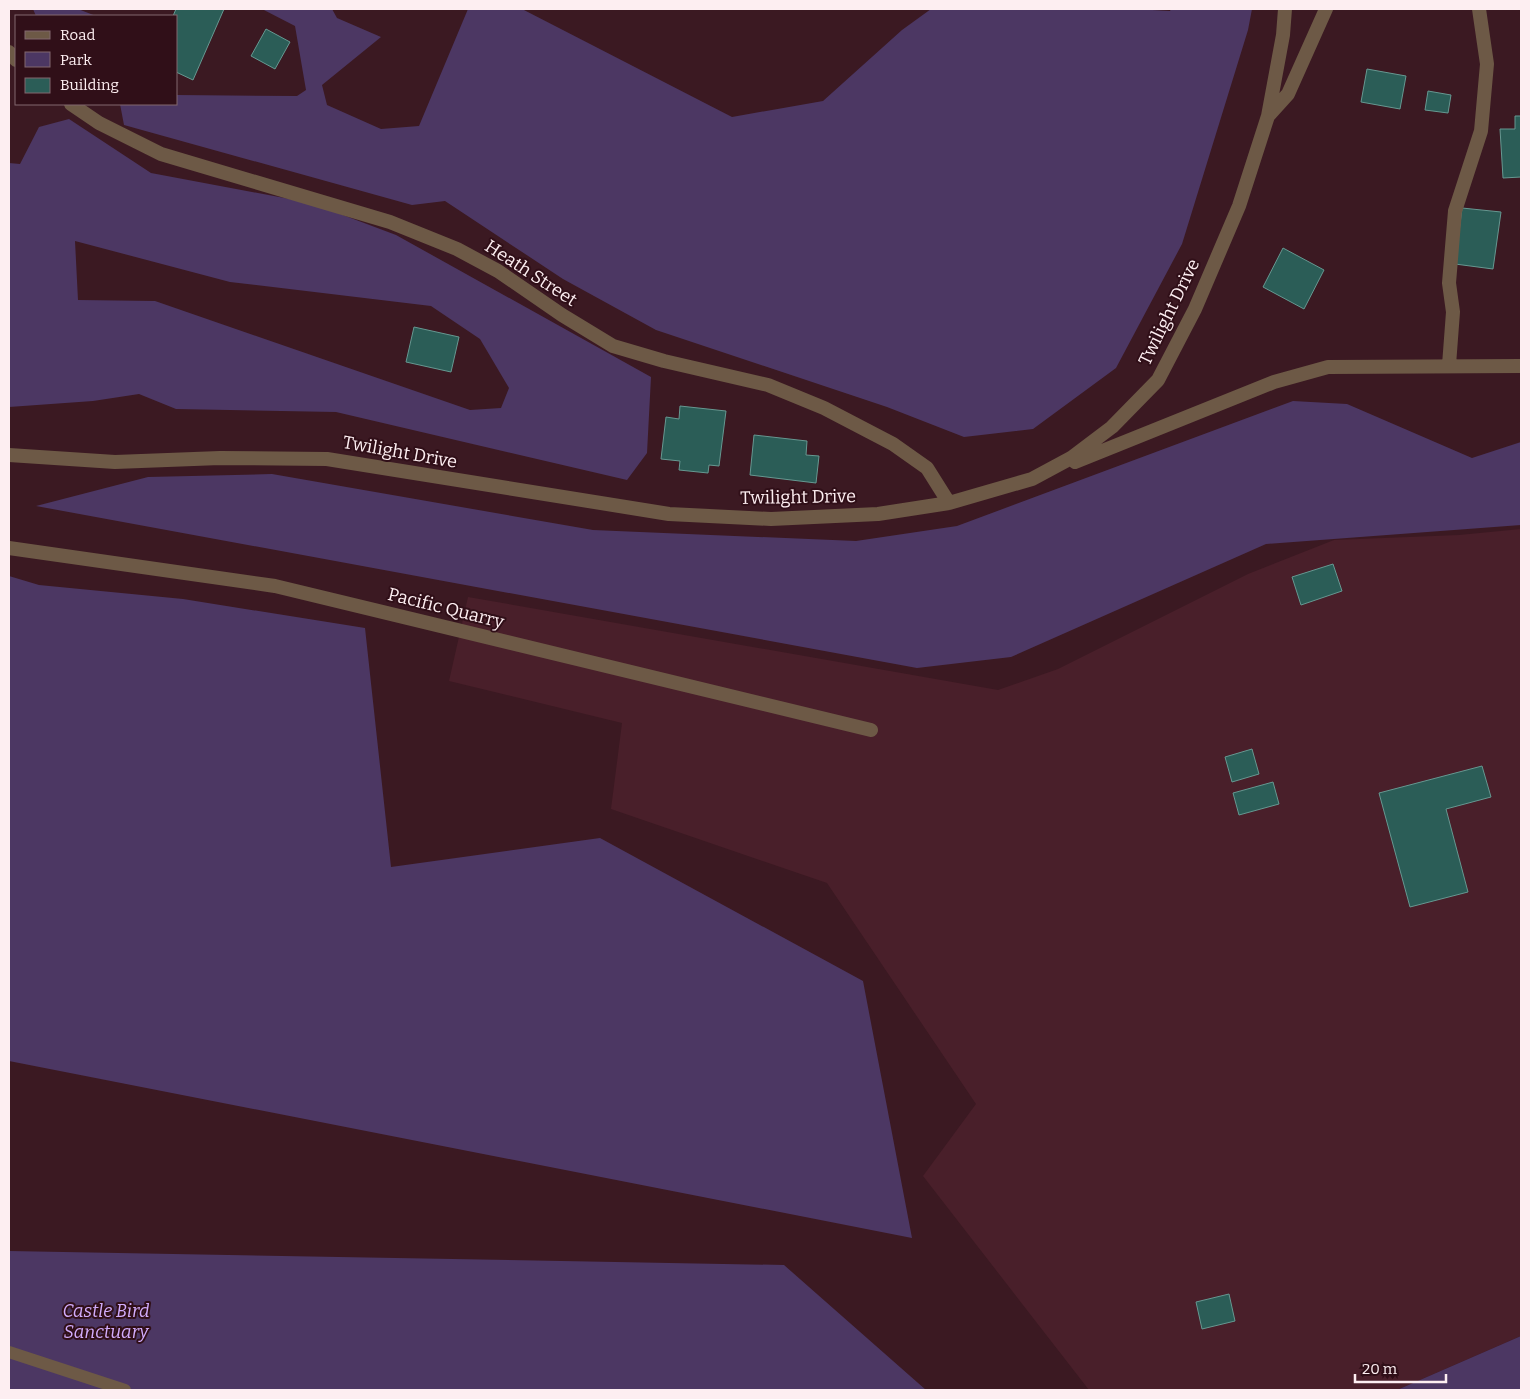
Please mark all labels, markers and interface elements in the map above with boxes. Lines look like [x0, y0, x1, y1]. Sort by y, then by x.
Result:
legend [15, 15, 178, 105]
text: Road [60, 26, 95, 44]
text: Park [60, 51, 92, 69]
text: Building [60, 76, 119, 94]
street label: Heath Street [481, 235, 582, 311]
street label: Twilight Drive [1134, 255, 1204, 369]
street label: Twilight Drive [341, 431, 459, 473]
street label: Twilight Drive [740, 485, 856, 509]
street label: Pacific Quarry [386, 583, 507, 633]
park label: Castle Bird Sanctuary [63, 1300, 150, 1343]
scale bar [1355, 1352, 1446, 1384]
text: 20 m [1362, 1360, 1398, 1378]

